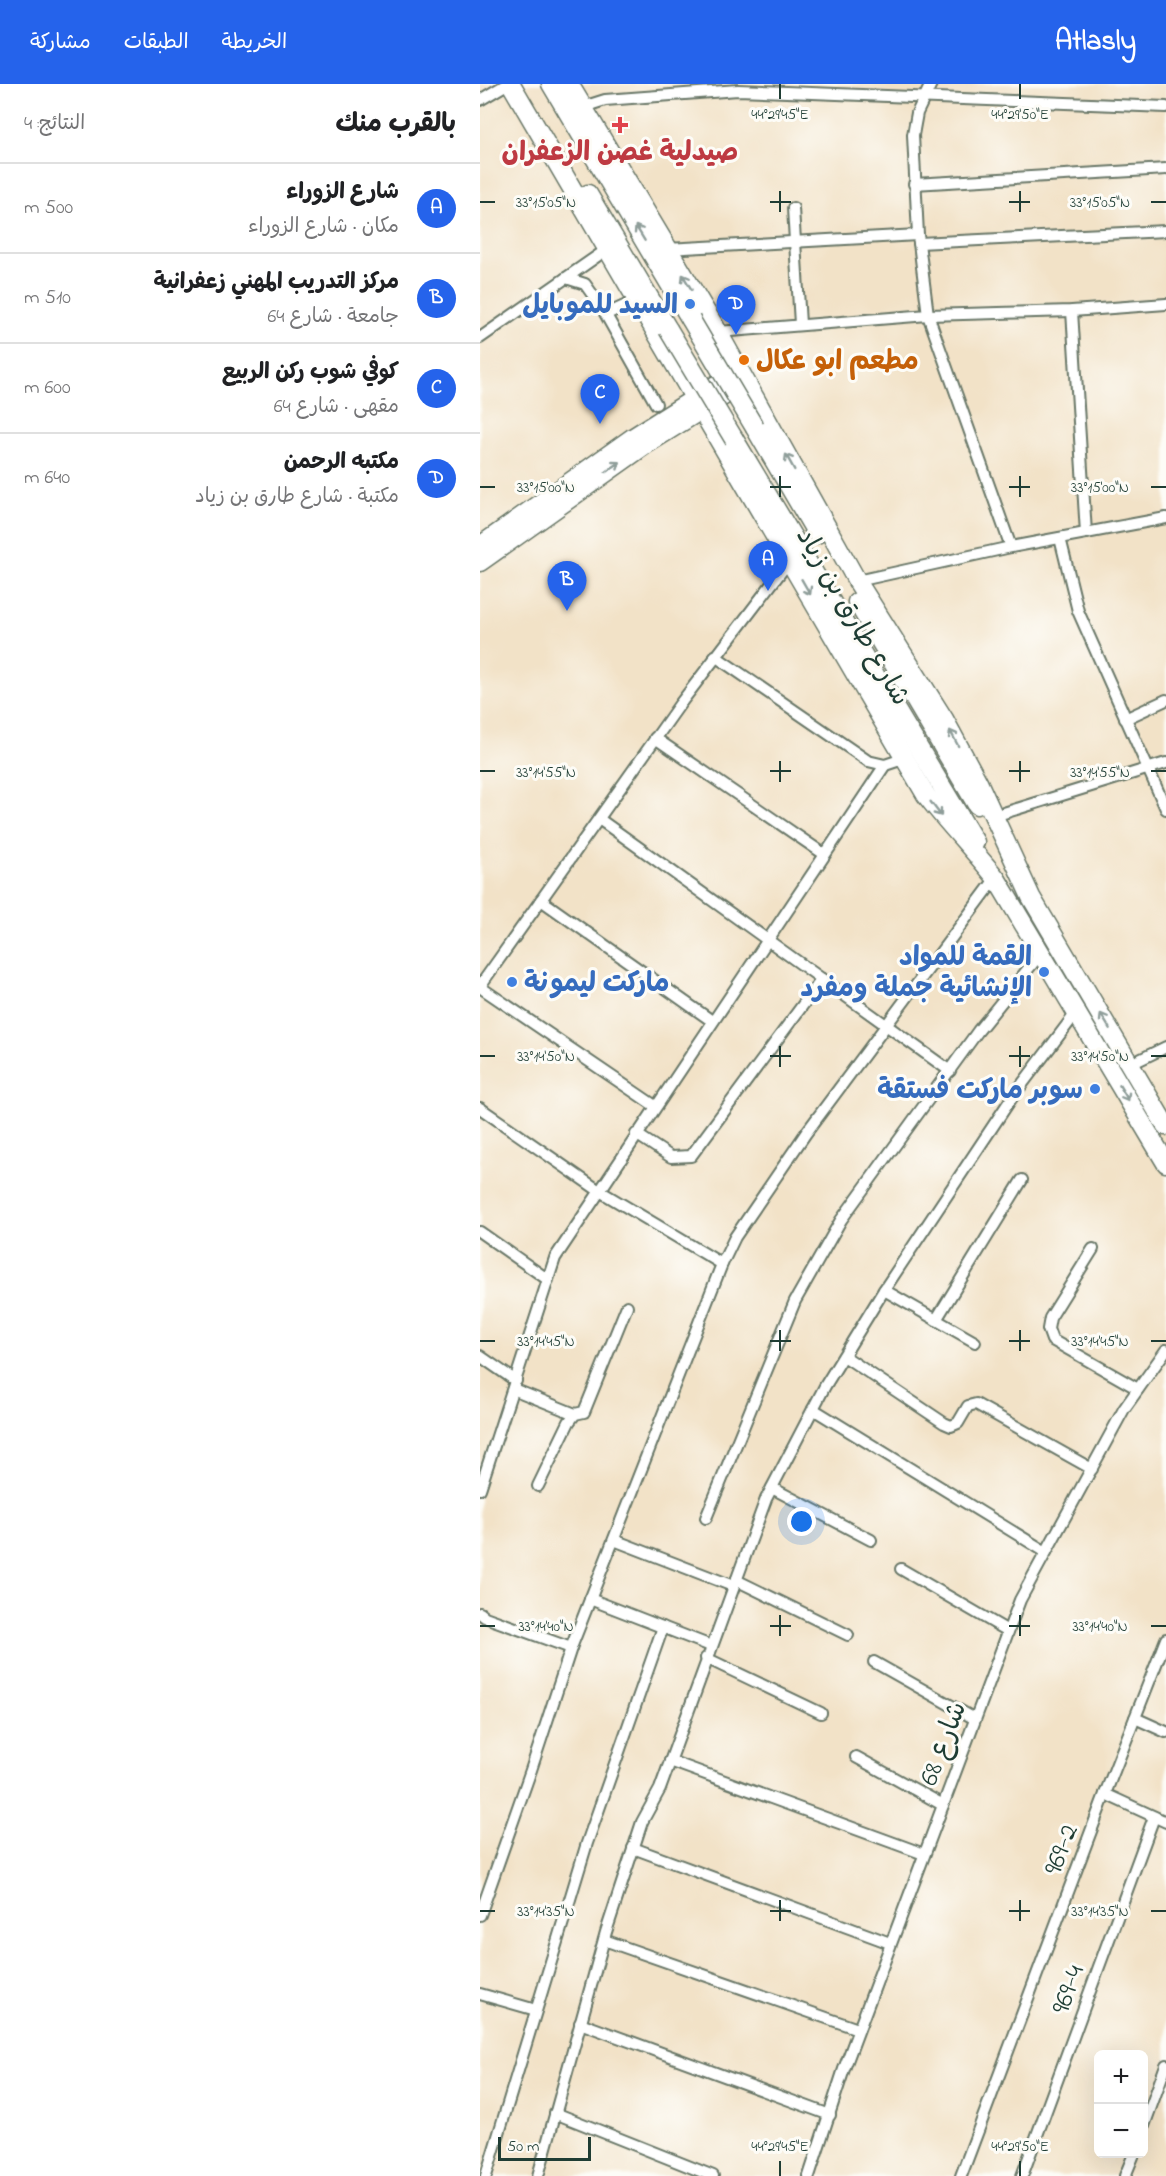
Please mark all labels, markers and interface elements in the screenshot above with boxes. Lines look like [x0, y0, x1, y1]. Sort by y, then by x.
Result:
text: Atlasly [1055, 22, 1136, 63]
text: مشاركة [30, 28, 91, 58]
text: الطبقات [124, 28, 189, 58]
text: الخريطة [222, 28, 287, 58]
text: 44°29'45"E [751, 104, 809, 126]
text: 44°29'50"E [991, 104, 1049, 126]
text: بالقرب منك [335, 106, 456, 144]
text: النتائج: 4 [24, 110, 85, 139]
marker: صيدلية غصن الزعفران [613, 118, 627, 132]
place label: صيدلية غصن الزعفران [502, 134, 738, 173]
text: شارع الزوراء [286, 177, 399, 209]
text: 33°15'05"N [516, 192, 576, 214]
text: 33°15'05"N [1070, 192, 1130, 214]
text: 500 m [24, 194, 73, 223]
text: A [430, 194, 443, 223]
text: مكان · شارع الزوراء [248, 213, 399, 242]
one-way arrow [633, 225, 645, 242]
text: مركز التدريب المهني زعفرانية [154, 267, 399, 299]
one-way arrow [681, 274, 693, 291]
text: 510 m [24, 284, 71, 313]
text: B [430, 284, 443, 313]
pin: D [716, 286, 756, 335]
place label: السيد للموبايل [522, 287, 678, 326]
marker: السيد للموبايل [683, 297, 697, 311]
text: جامعة · شارع 64 [267, 303, 399, 332]
place label: مطعم ابو عكال [756, 343, 919, 382]
marker: مطعم ابو عكال [737, 353, 751, 367]
text: كوفي شوب ركن الربيع [222, 357, 399, 389]
text: 600 m [24, 374, 71, 403]
text: C [431, 374, 442, 403]
pin: C [580, 374, 620, 424]
text: مقهى · شارع 64 [274, 393, 399, 422]
text: مكتبه الرحمن [284, 447, 399, 479]
one-way arrow [784, 454, 796, 471]
one-way arrow [605, 461, 621, 474]
text: 640 m [24, 464, 70, 493]
text: D [429, 464, 444, 493]
text: 33°15'00"N [517, 477, 575, 499]
text: 33°15'00"N [1071, 477, 1129, 499]
text: مكتبة · شارع طارق بن زياد [195, 483, 399, 512]
street label: شارع طارق بن زياد [785, 521, 919, 714]
pin: A [748, 542, 788, 591]
pin: B [548, 562, 586, 611]
one-way arrow [800, 578, 812, 595]
one-way arrow [948, 730, 960, 747]
text: 33°14'55"N [516, 762, 576, 784]
text: 33°14'55"N [1070, 762, 1130, 784]
one-way arrow [930, 801, 943, 817]
place label: القمة للمواد الإنشائية جملة ومفرد [801, 939, 1032, 1009]
place label: ماركت ليمونة [524, 965, 670, 1004]
marker: القمة للمواد الإنشائية جملة ومفرد [1037, 965, 1051, 979]
marker: ماركت ليمونة [505, 975, 519, 989]
one-way arrow [1099, 1013, 1111, 1030]
text: 33°14'50"N [517, 1046, 575, 1068]
text: 33°14'50"N [1071, 1046, 1129, 1068]
place label: سوبر ماركت فستقة [877, 1072, 1083, 1111]
marker: سوبر ماركت فستقة [1088, 1082, 1102, 1096]
one-way arrow [1119, 1084, 1131, 1101]
text: 33°14'45"N [517, 1331, 575, 1353]
text: 33°14'45"N [1071, 1331, 1129, 1353]
your location [787, 1507, 816, 1536]
text: 33°14'40"N [518, 1616, 574, 1638]
text: 33°14'40"N [1072, 1616, 1128, 1638]
street label: شارع 68 [911, 1696, 978, 1792]
street label: 969-2 [1035, 1819, 1090, 1881]
text: 33°14'35"N [517, 1901, 575, 1923]
text: 33°14'35"N [1071, 1901, 1129, 1923]
street label: 969-4 [1043, 1960, 1096, 2020]
map controls [1094, 2050, 1148, 2158]
button: + [1094, 2050, 1148, 2104]
button: − [1094, 2104, 1148, 2158]
scale bar [498, 2134, 591, 2162]
text: 50 m [507, 2135, 539, 2159]
text: 44°29'45"E [751, 2136, 809, 2158]
text: 44°29'50"E [991, 2136, 1049, 2158]

